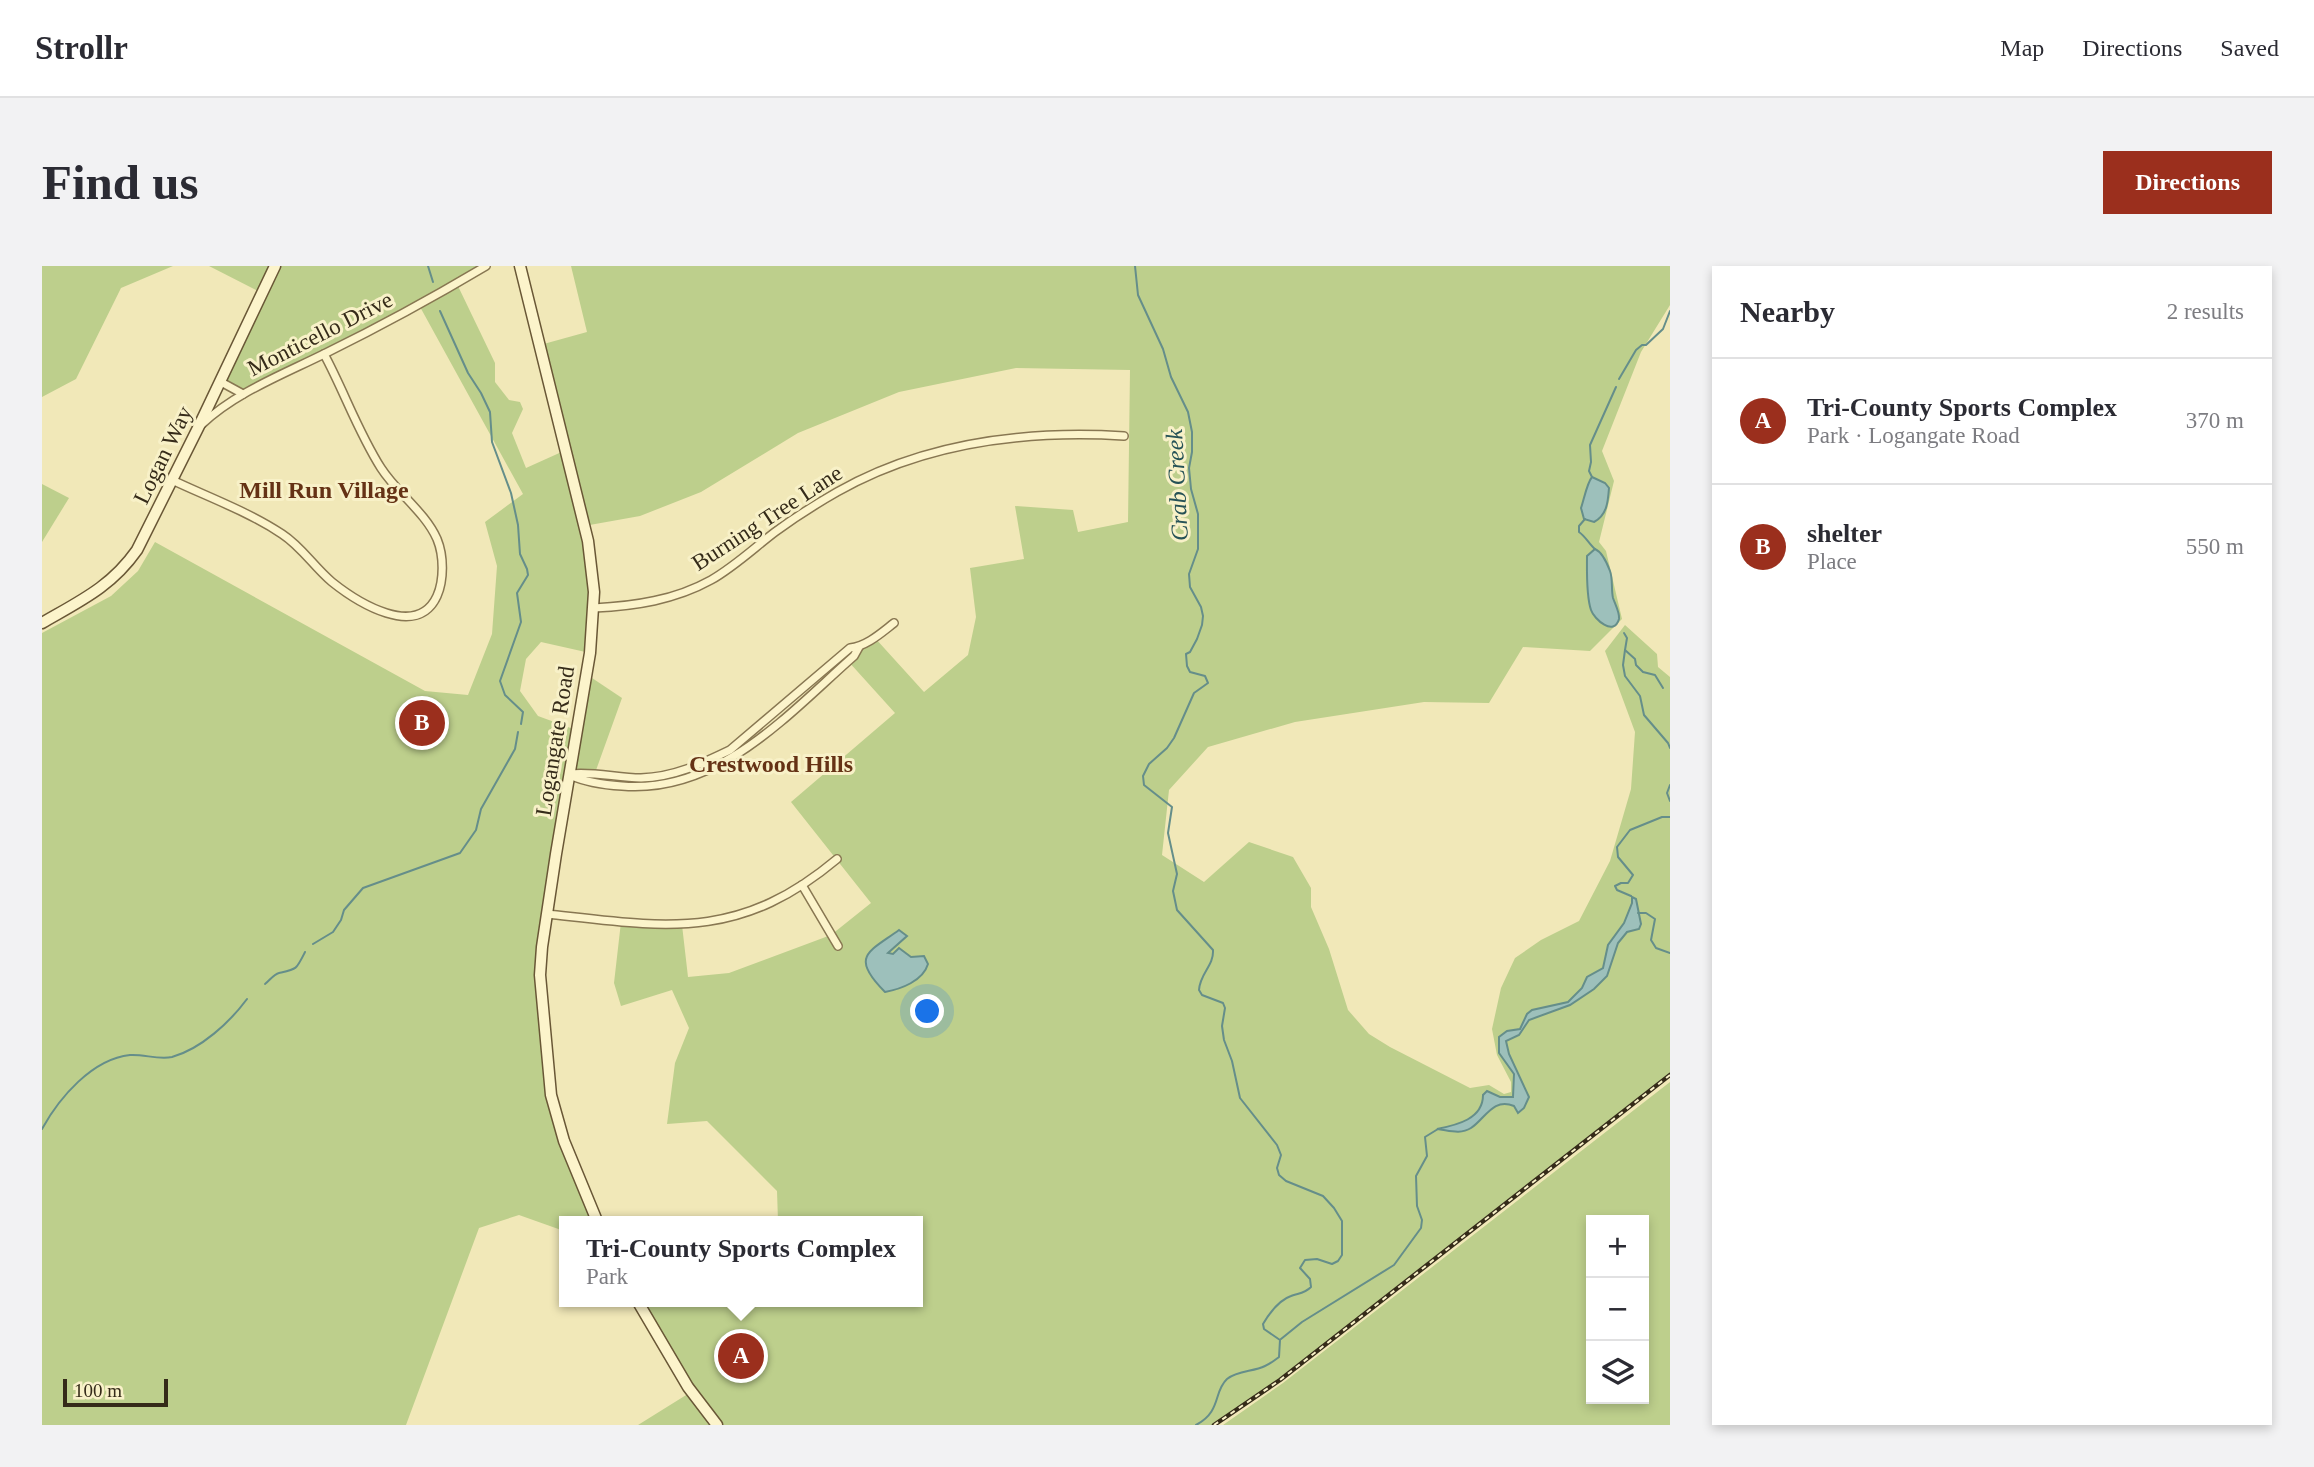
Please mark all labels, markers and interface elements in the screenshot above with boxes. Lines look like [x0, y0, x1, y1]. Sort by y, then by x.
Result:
text: Strollr [35, 30, 128, 66]
text: Map [2000, 35, 2044, 61]
text: Directions [2082, 35, 2182, 61]
text: Saved [2220, 35, 2279, 61]
button: Directions [2103, 151, 2272, 214]
text: Find us [42, 155, 199, 210]
street label: Monticello Drive [243, 287, 397, 381]
text: Nearby [1740, 295, 1835, 328]
text: 2 results [2167, 299, 2244, 324]
text: Tri-County Sports Complex [1807, 393, 2117, 422]
street label: Logan Way [129, 402, 198, 508]
text: A [1755, 408, 1771, 433]
text: 370 m [2186, 408, 2244, 433]
text: Park · Logangate Road [1807, 423, 2020, 448]
water label: Crab Creek [1161, 428, 1193, 541]
street label: Burning Tree Lane [687, 460, 847, 576]
district label: Mill Run Village [239, 477, 409, 503]
text: shelter [1807, 519, 1882, 548]
text: B [1755, 534, 1771, 559]
text: 550 m [2186, 534, 2244, 559]
text: Place [1807, 549, 1857, 574]
street label: Logangate Road [531, 664, 579, 818]
pin: B [399, 697, 445, 749]
district label: Crestwood Hills [689, 751, 853, 777]
your location [910, 994, 944, 1028]
map controls [1586, 1215, 1649, 1404]
button: + [1586, 1215, 1649, 1278]
popup [559, 1216, 923, 1307]
text: Tri-County Sports Complex [586, 1234, 896, 1263]
text: Park [586, 1264, 628, 1289]
button: − [1586, 1278, 1649, 1341]
pin: A [718, 1330, 764, 1382]
button: layers [1586, 1341, 1649, 1404]
scale bar [63, 1376, 168, 1408]
text: 100 m [74, 1380, 122, 1401]

